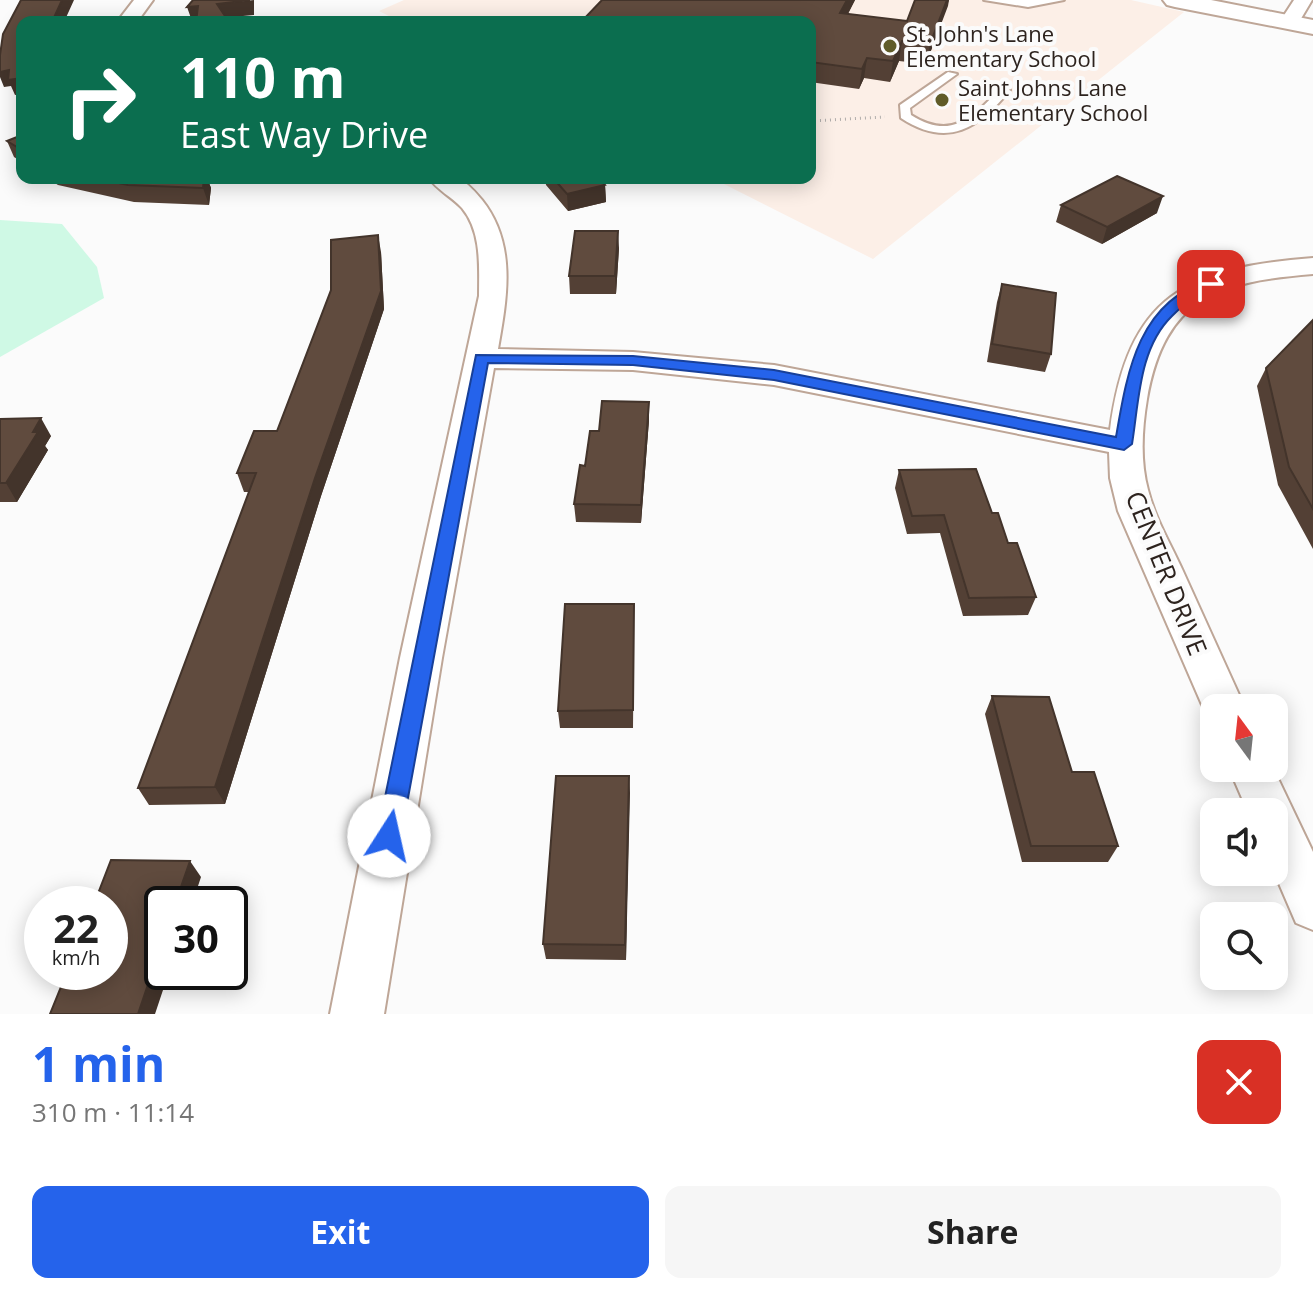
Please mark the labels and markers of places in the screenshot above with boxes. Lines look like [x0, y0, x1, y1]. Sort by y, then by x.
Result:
place label: St. John's Lane Elementary School [906, 18, 1096, 73]
marker: St. John's Lane Elementary School [881, 37, 899, 55]
place label: Saint Johns Lane Elementary School [958, 72, 1148, 127]
marker: Saint Johns Lane Elementary School [933, 91, 951, 109]
pin [1177, 250, 1245, 318]

